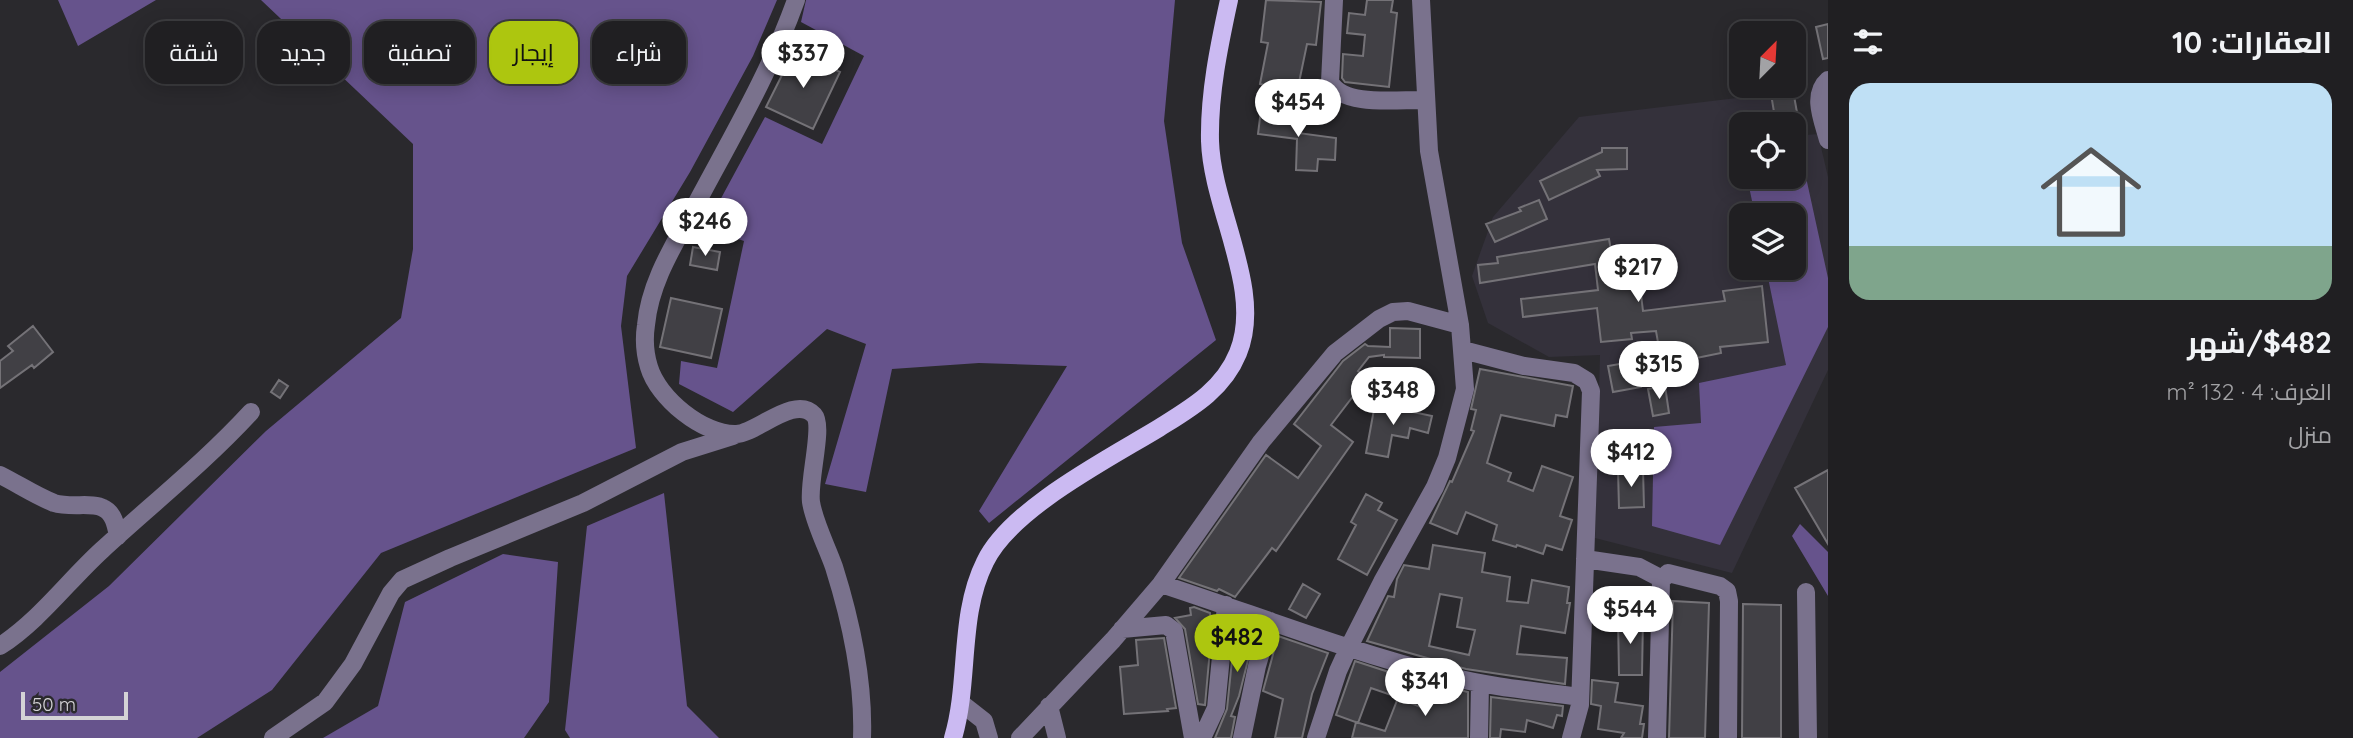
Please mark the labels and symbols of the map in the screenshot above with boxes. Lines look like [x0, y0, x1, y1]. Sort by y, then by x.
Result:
north arrow [1729, 21, 1806, 98]
pin: $337 [762, 31, 844, 90]
pin: $454 [1257, 80, 1339, 139]
pin: $246 [664, 198, 746, 258]
pin: $217 [1597, 244, 1679, 304]
pin: $315 [1618, 342, 1700, 401]
pin: $348 [1352, 368, 1434, 427]
pin: $412 [1590, 430, 1672, 489]
pin: $544 [1589, 586, 1671, 646]
pin: $482 [1196, 614, 1278, 674]
pin: $341 [1384, 658, 1466, 718]
scale bar [21, 689, 128, 721]

